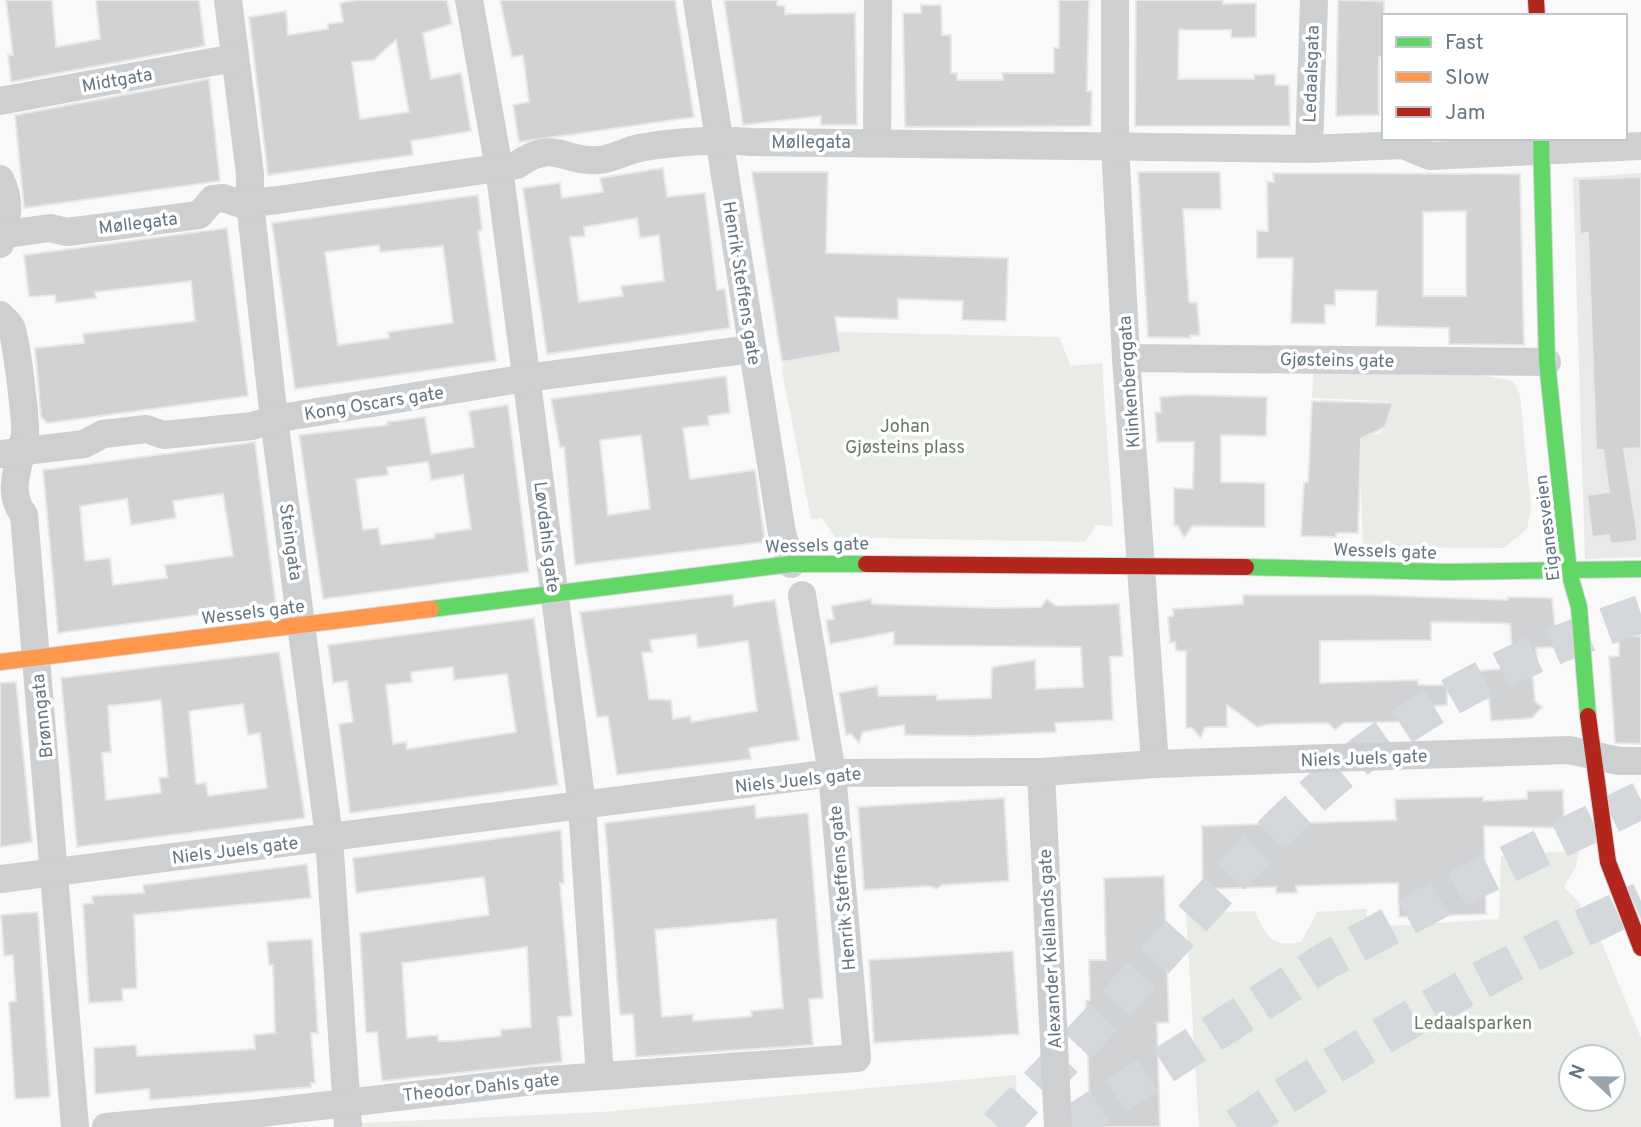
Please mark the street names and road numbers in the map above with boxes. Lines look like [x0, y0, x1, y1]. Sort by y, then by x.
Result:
street label: Ledaalsgata [1299, 25, 1326, 123]
street label: Midtgata [80, 64, 154, 99]
street label: Møllegata [771, 132, 851, 155]
street label: Henrik Steffens gate [716, 200, 765, 367]
street label: Møllegata [97, 208, 179, 241]
street label: Klinkenberggata [1114, 315, 1147, 449]
street label: Gjøsteins gate [1280, 349, 1394, 374]
street label: Kong Oscars gate [303, 382, 446, 427]
street label: Eiganesveien [1531, 473, 1566, 582]
street label: Løvdahls gate [527, 480, 564, 594]
street label: Steingata [273, 502, 306, 582]
street label: Wessels gate [765, 533, 869, 560]
street label: Wessels gate [1333, 539, 1437, 566]
street label: Wessels gate [200, 596, 306, 631]
street label: Brønngata [28, 673, 59, 759]
street label: Niels Juels gate [1300, 746, 1428, 773]
street label: Niels Juels gate [734, 763, 863, 800]
street label: Henrik Steffens gate [825, 804, 862, 971]
street label: Niels Juels gate [171, 832, 300, 871]
street label: Alexander Kiellands gate [1035, 848, 1068, 1050]
street label: Theodor Dahls gate [402, 1069, 561, 1108]

